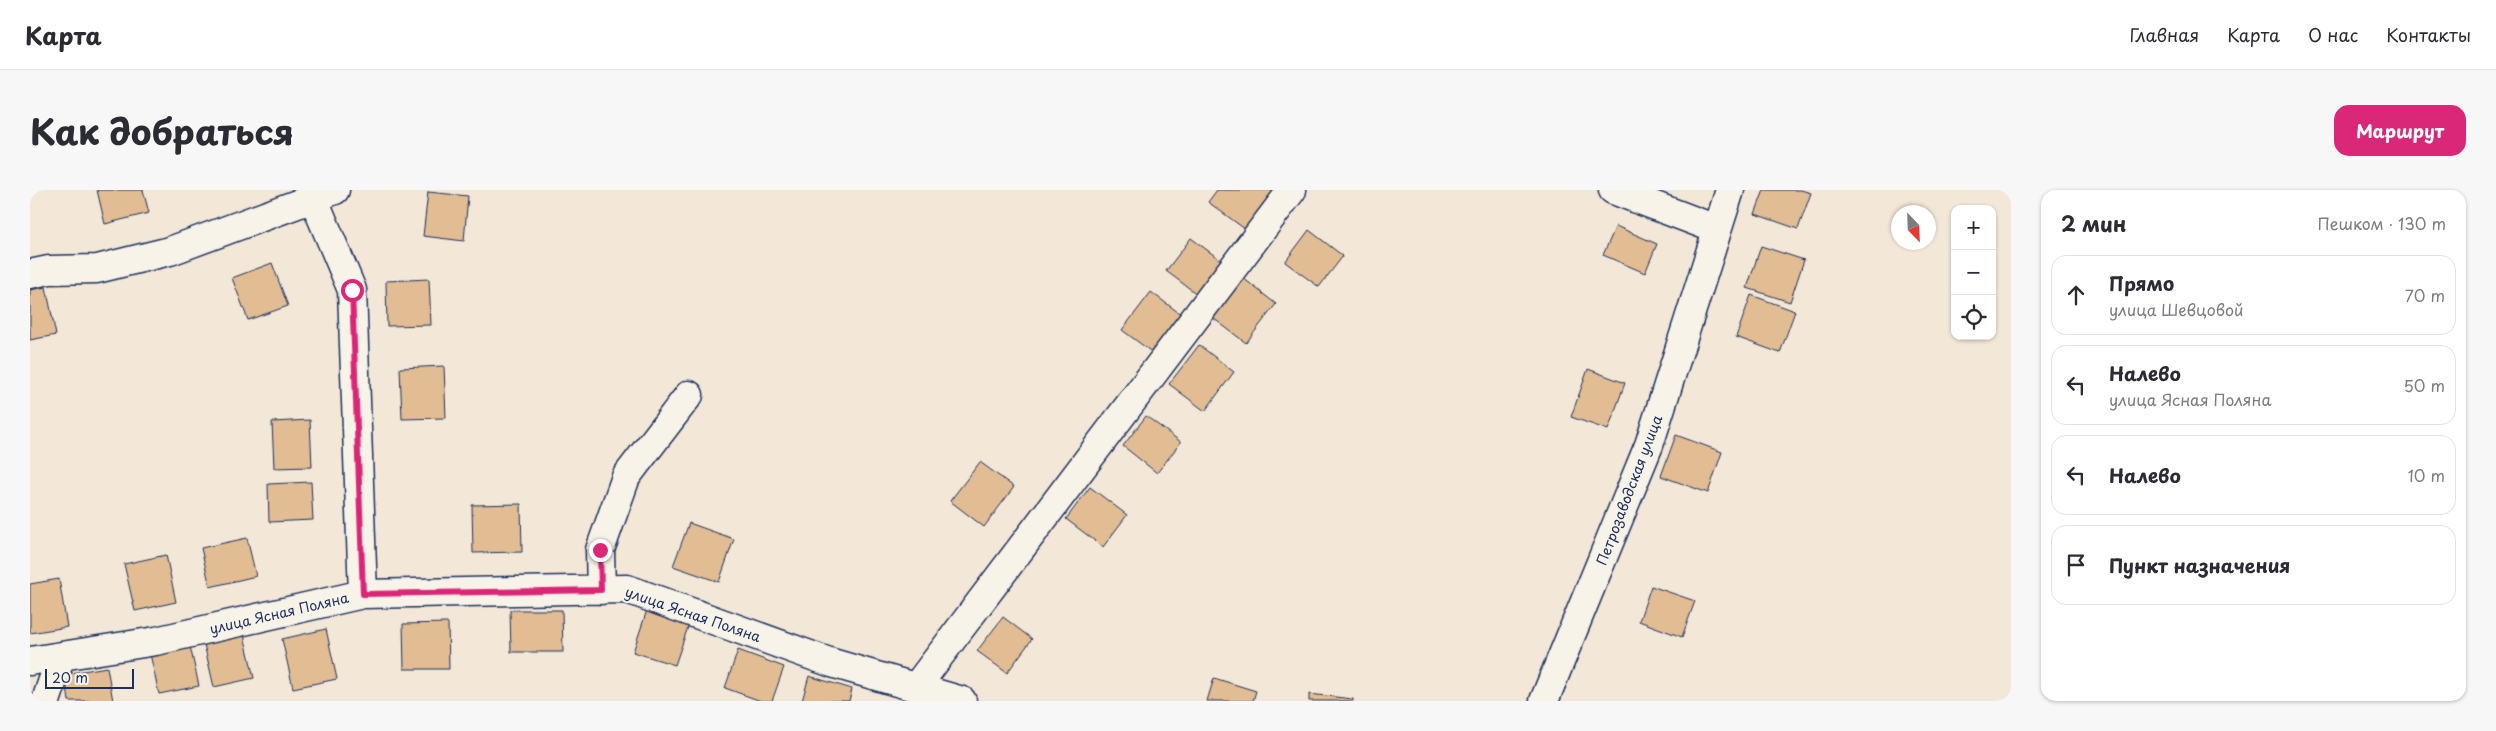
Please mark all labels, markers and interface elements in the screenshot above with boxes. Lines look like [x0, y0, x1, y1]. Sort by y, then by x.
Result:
text: Карта [25, 17, 102, 53]
text: Главная [2130, 21, 2199, 48]
text: Карта [2227, 21, 2280, 48]
text: О нас [2308, 21, 2358, 48]
text: Контакты [2386, 21, 2471, 48]
text: Как добраться [30, 104, 294, 157]
button: Маршрут [2334, 105, 2466, 156]
north arrow [1891, 205, 1936, 250]
map controls [1951, 205, 1996, 340]
button: + [1951, 205, 1996, 250]
text: 2 мин [2061, 207, 2126, 239]
text: Пешком · 130 m [2318, 211, 2446, 235]
button: − [1951, 250, 1996, 295]
text: Прямо [2109, 269, 2174, 297]
route start [341, 279, 364, 302]
icon: ahead [2062, 281, 2090, 309]
text: 70 m [2405, 283, 2445, 307]
button: locate [1951, 295, 1996, 340]
text: улица Шевцовой [2109, 297, 2244, 321]
text: Налево [2109, 359, 2181, 387]
icon: left [2062, 371, 2090, 399]
text: 50 m [2404, 373, 2445, 397]
text: улица Ясная Поляна [2109, 387, 2271, 411]
street label: Петрозаводская улица [1591, 412, 1667, 568]
icon: left [2062, 461, 2090, 489]
text: Налево [2109, 461, 2181, 489]
text: 10 m [2408, 463, 2445, 487]
route end [589, 539, 612, 562]
icon: arrive [2062, 551, 2090, 579]
text: Пункт назначения [2109, 551, 2290, 579]
street label: улица Ясная Поляна [622, 581, 764, 647]
street label: улица Ясная Поляна [207, 587, 351, 639]
scale bar [45, 666, 134, 689]
text: 20 m [52, 667, 88, 688]

